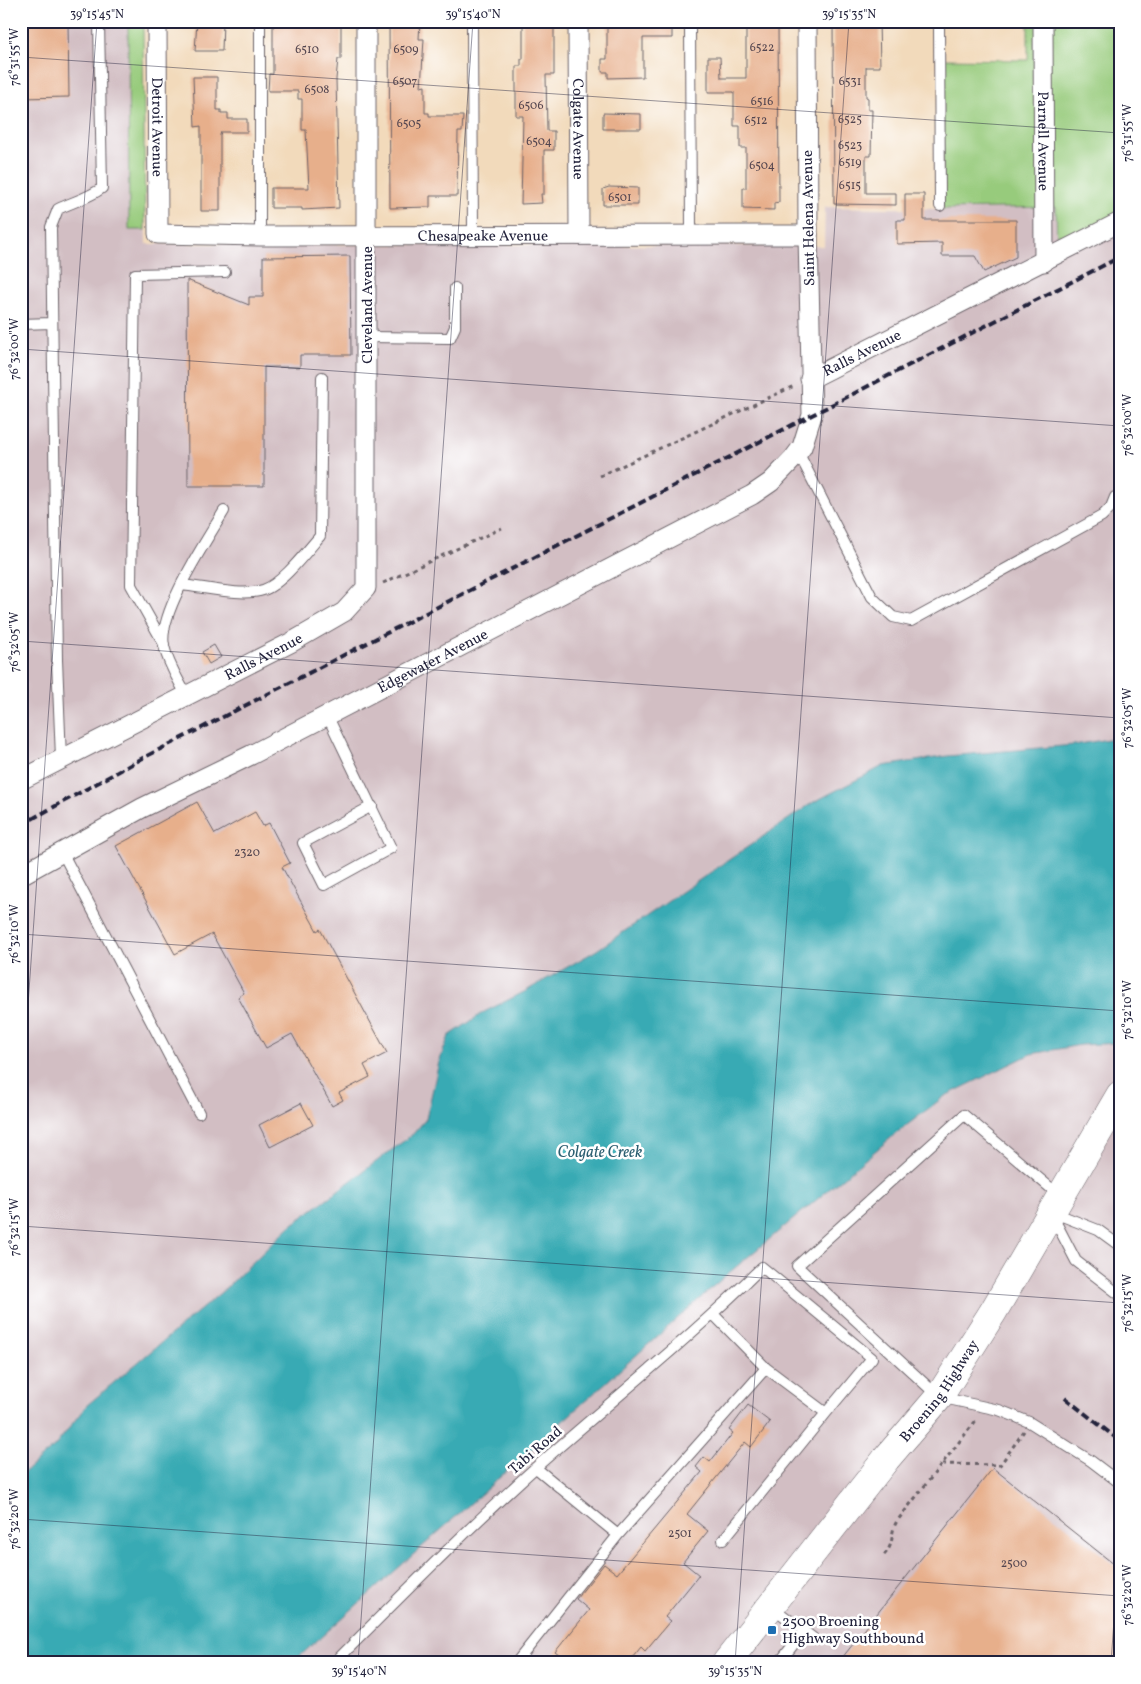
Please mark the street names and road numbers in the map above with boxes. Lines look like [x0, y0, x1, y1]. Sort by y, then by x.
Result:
street label: Detroit Avenue [145, 77, 167, 177]
street label: Colgate Avenue [566, 78, 588, 180]
street label: Parnell Avenue [1031, 91, 1053, 191]
street label: Saint Helena Avenue [798, 150, 821, 286]
street label: Chesapeake Avenue [418, 226, 548, 248]
street label: Cleveland Avenue [358, 246, 379, 364]
street label: Ralls Avenue [820, 325, 905, 383]
street label: Edgewater Avenue [374, 625, 492, 699]
street label: Ralls Avenue [221, 629, 307, 687]
street label: Broening Highway [896, 1336, 985, 1447]
street label: Tabi Road [505, 1422, 567, 1480]

